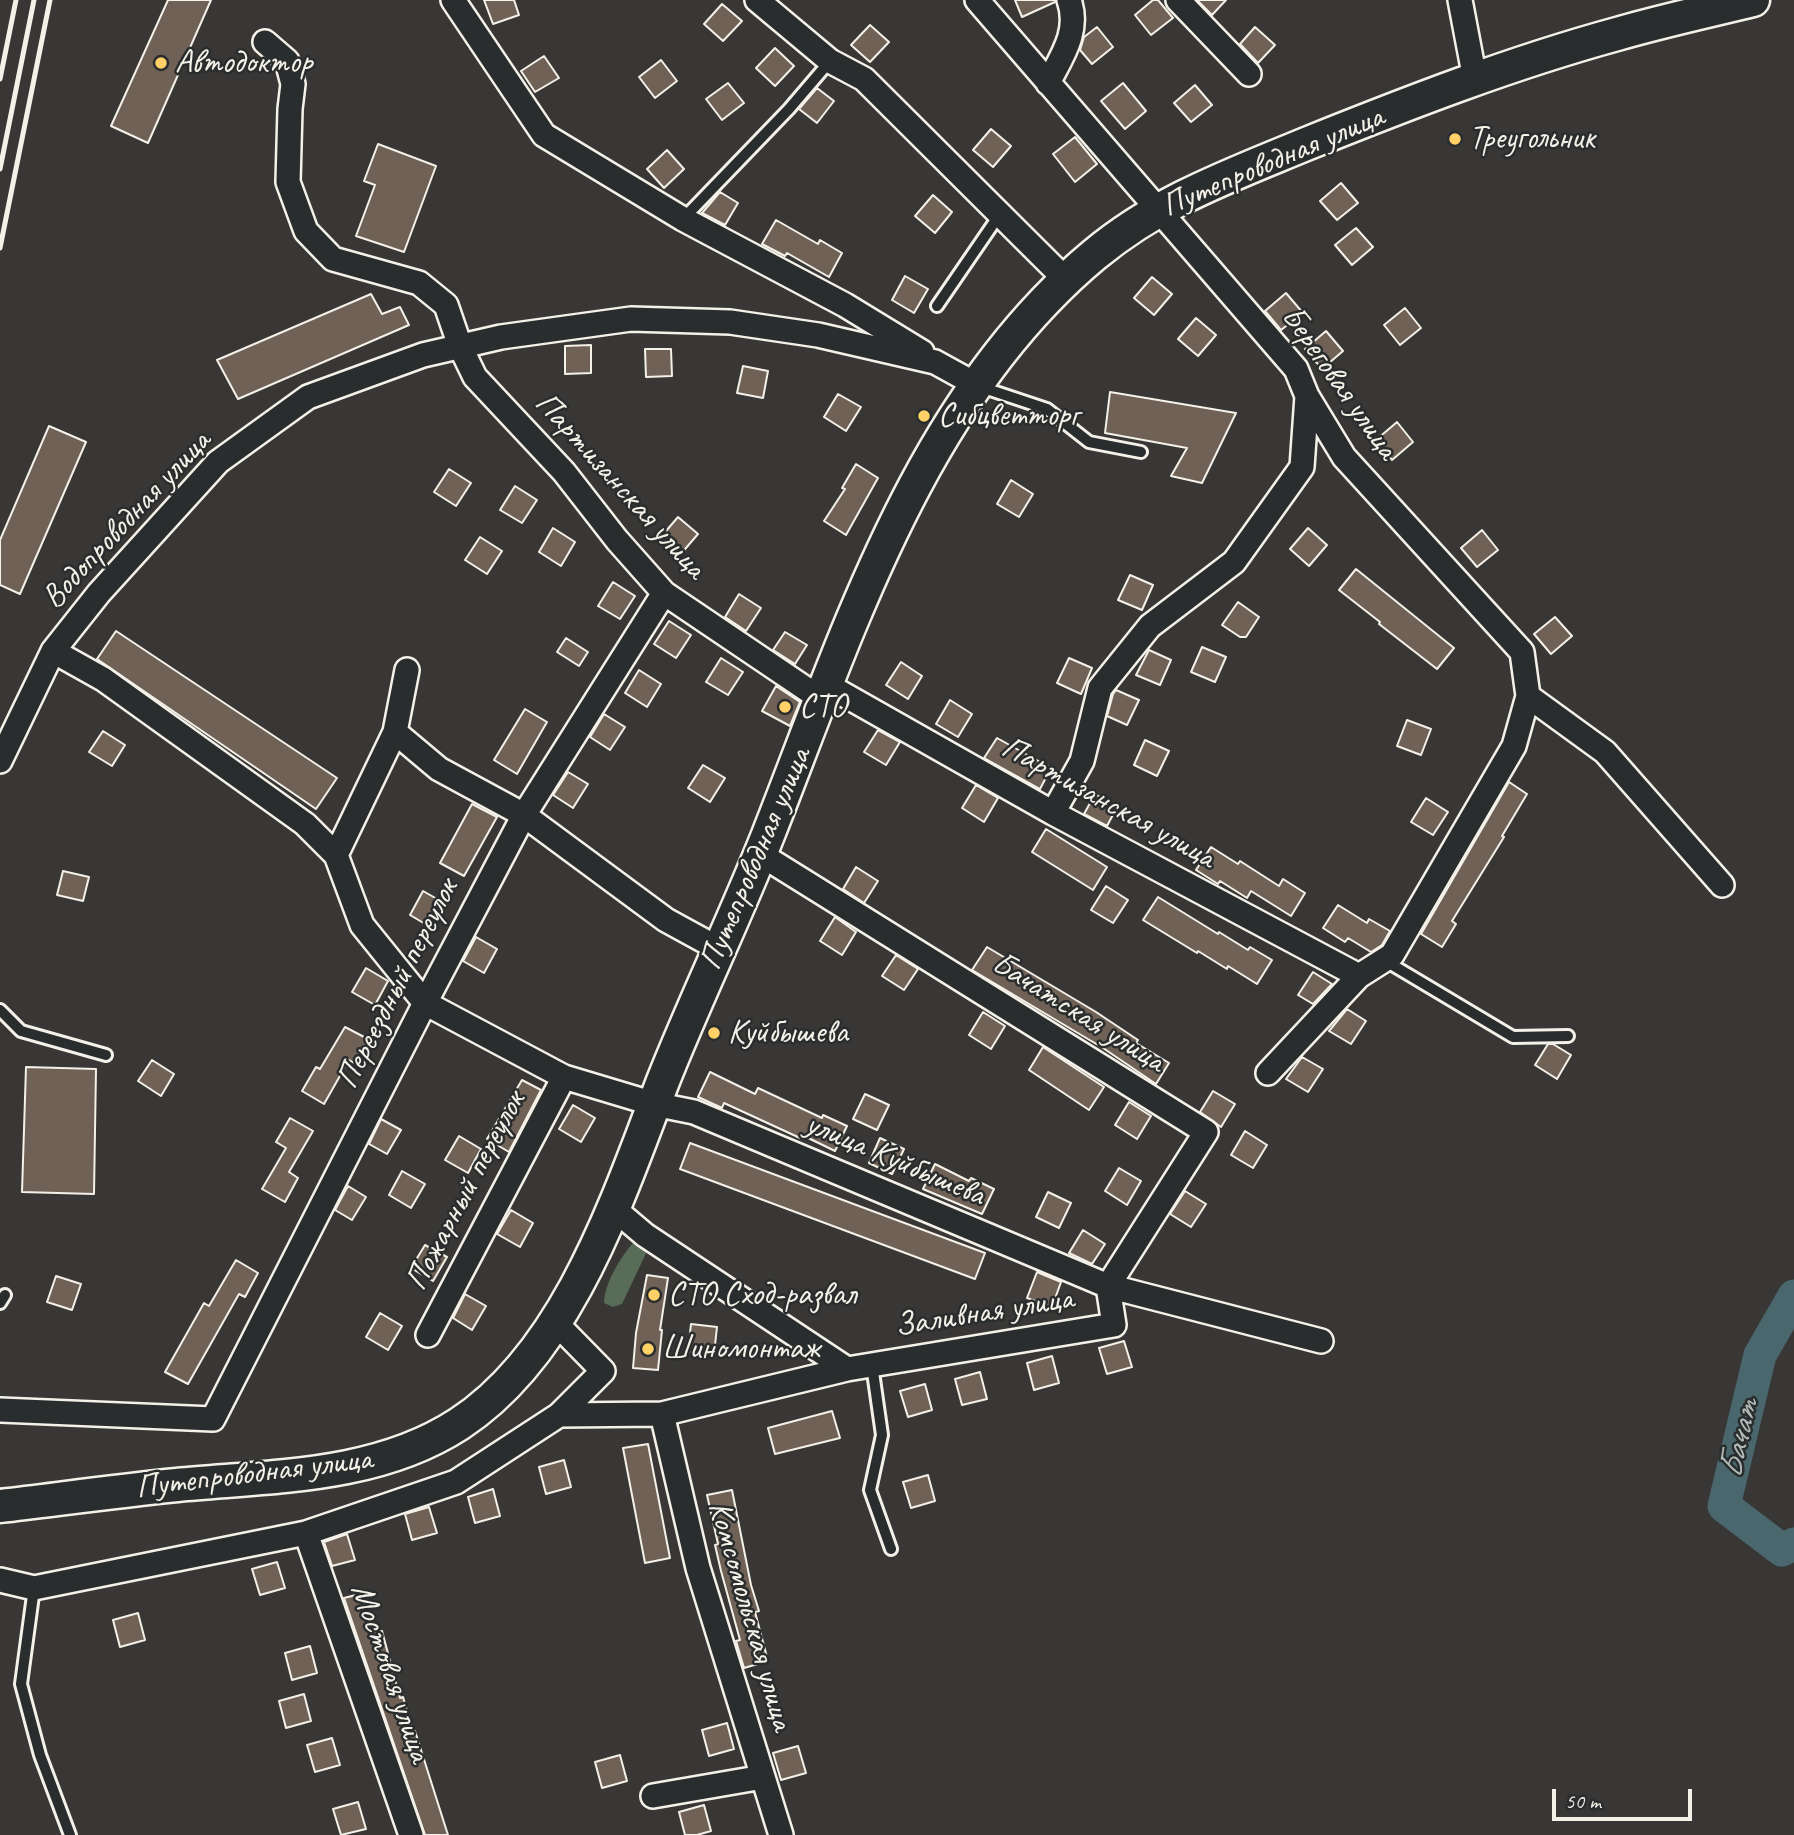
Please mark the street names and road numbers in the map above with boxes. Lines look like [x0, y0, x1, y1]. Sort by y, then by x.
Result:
street label: Путепроводная улица [1156, 97, 1390, 227]
street label: Береговая улица [1272, 299, 1406, 467]
street label: Партизанская улица [526, 384, 714, 588]
street label: Водопроводная улица [34, 423, 220, 617]
street label: Партизанская улица [994, 728, 1222, 878]
street label: Путепроводная улица [691, 742, 821, 976]
street label: Переездный переулок [328, 873, 468, 1095]
street label: Бачатская улица [984, 944, 1172, 1082]
street label: Пожарный переулок [397, 1085, 535, 1297]
street label: улица Куйбышева [799, 1104, 991, 1216]
street label: Заливная улица [892, 1279, 1076, 1347]
street label: Путепроводная улица [134, 1440, 374, 1508]
street label: Комсомольская улица [698, 1497, 802, 1735]
street label: Мостовая улица [341, 1579, 439, 1767]

